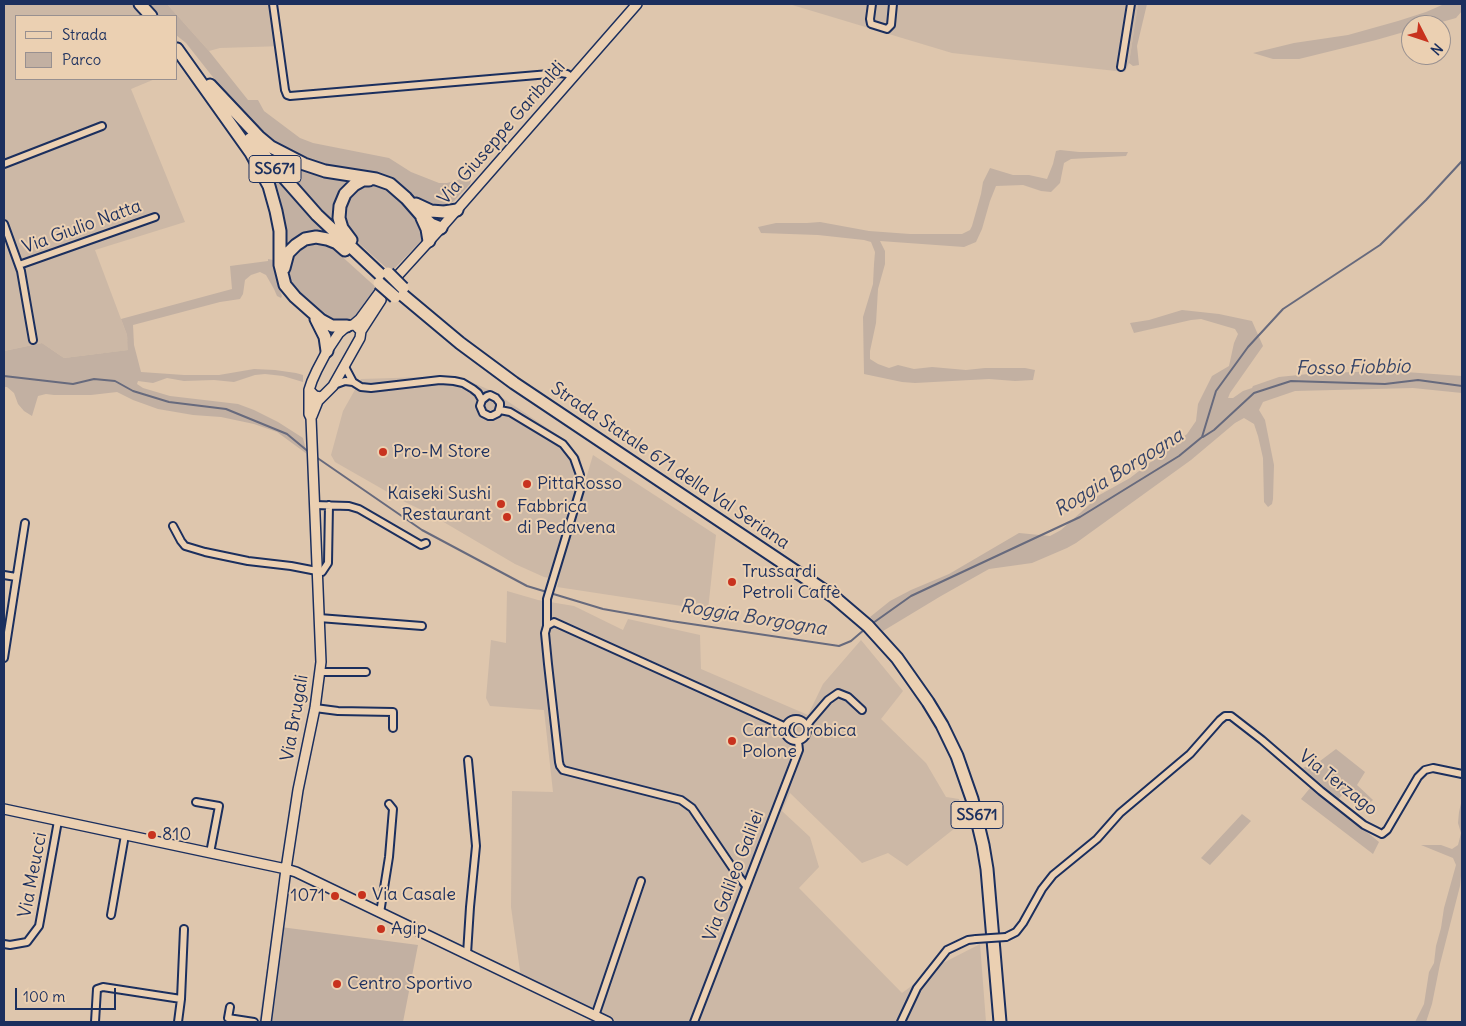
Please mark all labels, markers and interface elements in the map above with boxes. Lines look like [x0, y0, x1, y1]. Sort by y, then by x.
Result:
legend [15, 15, 178, 80]
north arrow [1401, 15, 1451, 65]
text: Strada [62, 25, 107, 44]
text: N [1427, 40, 1447, 59]
text: Parco [62, 50, 101, 69]
street label: Via Giuseppe Garibaldi [434, 57, 570, 209]
road number: SS671 [249, 156, 301, 182]
street label: Via Giulio Natta [20, 196, 144, 258]
water label: Fosso Fiobbio [1295, 356, 1411, 380]
street label: Strada Statale 671 della Val Seriana [547, 378, 793, 554]
water label: Roggia Borgogna [1050, 424, 1188, 522]
place label: Pro-M Store [393, 441, 490, 463]
marker: Pro-M Store [377, 446, 389, 458]
place label: PittaRosso [537, 473, 622, 495]
marker: PittaRosso [521, 478, 533, 490]
place label: Kaiseki Sushi Restaurant [387, 483, 491, 526]
place label: Fabbrica di Pedavena [517, 496, 616, 538]
marker: Kaiseki Sushi Restaurant [495, 498, 507, 510]
marker: Fabbrica di Pedavena [501, 511, 513, 523]
place label: Trussardi Petroli Caffè [742, 561, 841, 604]
marker: Trussardi Petroli Caffè [726, 576, 738, 588]
water label: Roggia Borgogna [678, 595, 828, 641]
street label: Via Brugali [277, 673, 313, 763]
place label: Carta Orobica Polone [742, 720, 856, 762]
marker: Carta Orobica Polone [726, 735, 738, 747]
street label: Via Terzago [1294, 746, 1382, 820]
road number: SS671 [951, 802, 1003, 828]
street label: Via Galileo Galilei [699, 808, 769, 944]
place label: 810 [162, 824, 191, 846]
marker: 810 [146, 829, 158, 841]
street label: Via Meucci [14, 830, 52, 920]
place label: Via Casale [372, 884, 456, 906]
place label: 1071 [290, 885, 325, 907]
marker: Via Casale [356, 889, 368, 901]
marker: 1071 [329, 890, 341, 902]
place label: Agip [391, 918, 427, 940]
marker: Agip [375, 923, 387, 935]
place label: Centro Sportivo [347, 973, 473, 995]
scale bar [18, 978, 119, 1010]
marker: Centro Sportivo [331, 978, 343, 990]
text: 100 m [23, 987, 65, 1006]

